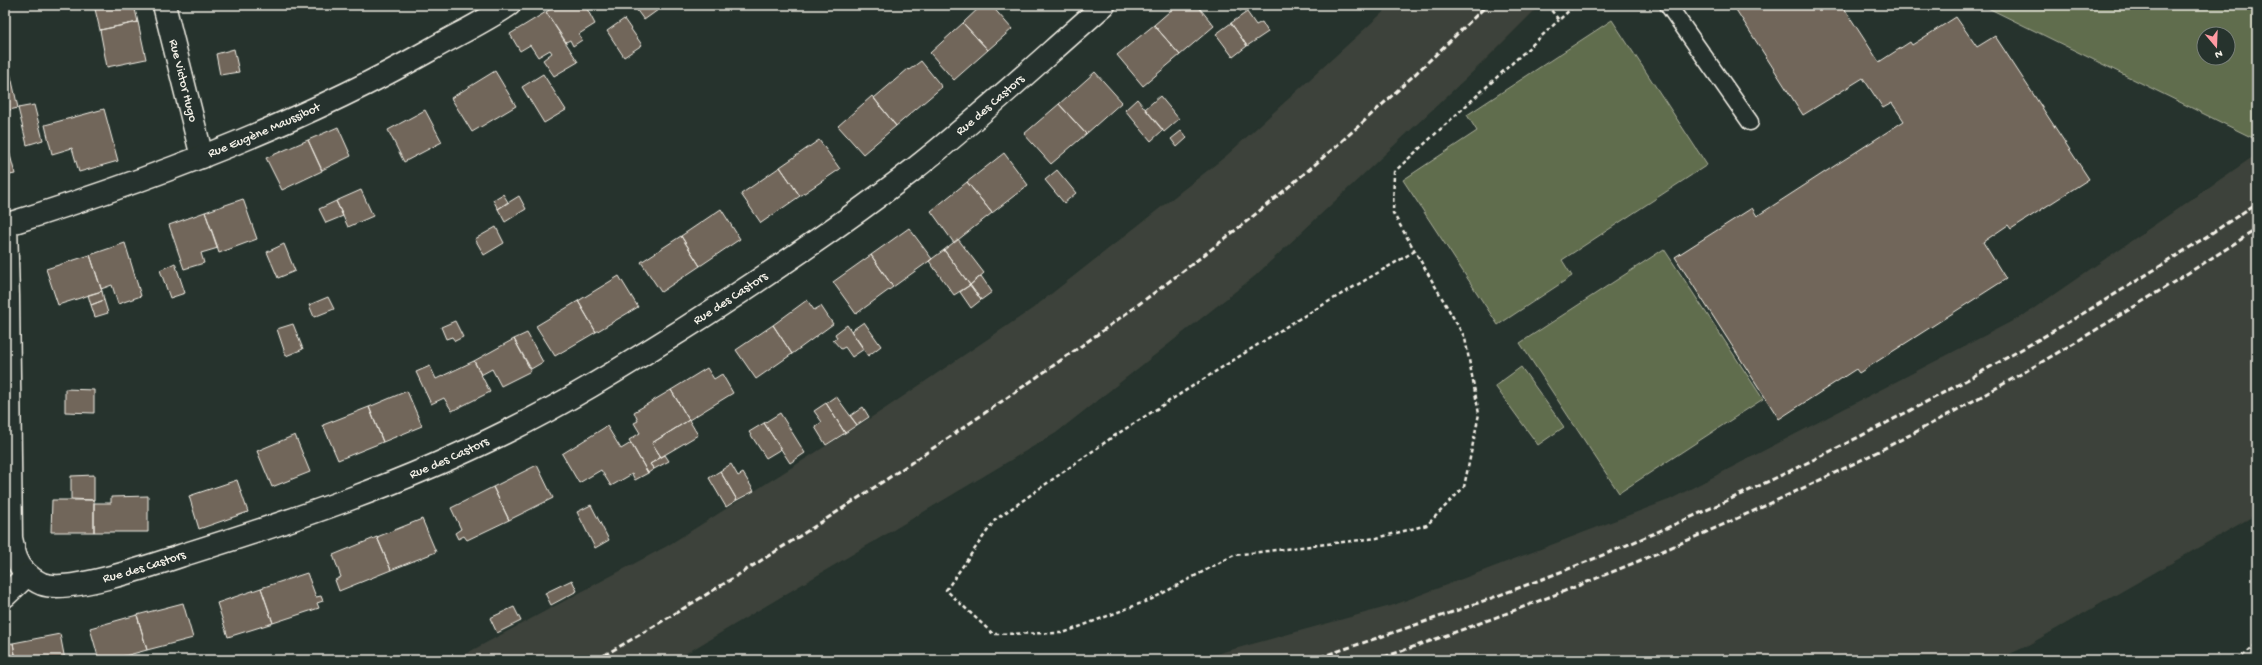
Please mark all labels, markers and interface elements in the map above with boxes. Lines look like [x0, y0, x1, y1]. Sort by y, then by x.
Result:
north arrow [2196, 26, 2236, 66]
street label: Rue Victor Hugo [165, 38, 201, 124]
text: N [2213, 47, 2224, 60]
street label: Rue des Castors [953, 71, 1028, 139]
street label: Rue Eugène Maussibot [206, 99, 324, 161]
street label: Rue des Castors [691, 268, 771, 328]
street label: Rue des Castors [407, 433, 492, 482]
street label: Rue des Castors [101, 547, 189, 586]

